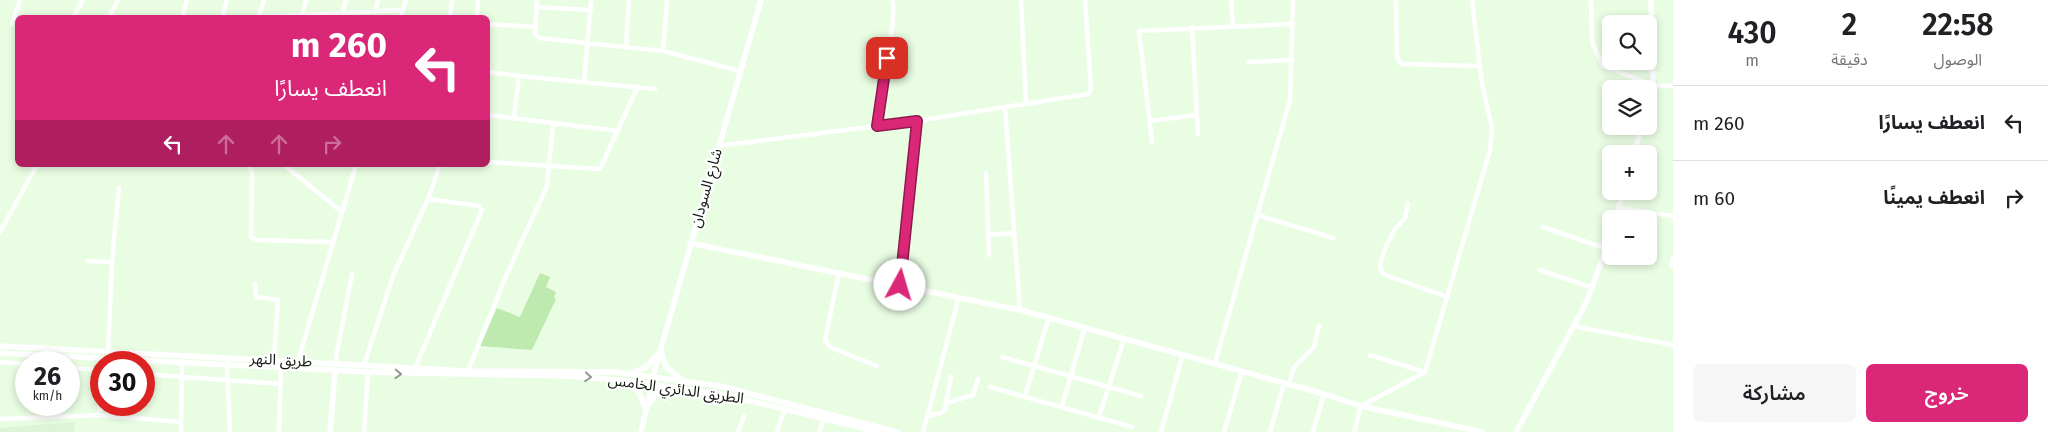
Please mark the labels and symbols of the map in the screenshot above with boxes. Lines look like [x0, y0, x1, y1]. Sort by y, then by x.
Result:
pin [866, 37, 908, 79]
street label: شارع السودان [686, 146, 729, 230]
position arrow [873, 258, 925, 310]
street label: طريق النهر [248, 349, 313, 372]
speed limit sign: 30 [90, 351, 155, 416]
one-way arrow [394, 368, 402, 379]
street label: الطريق الدائري الخامس [607, 371, 745, 410]
one-way arrow [585, 372, 593, 383]

